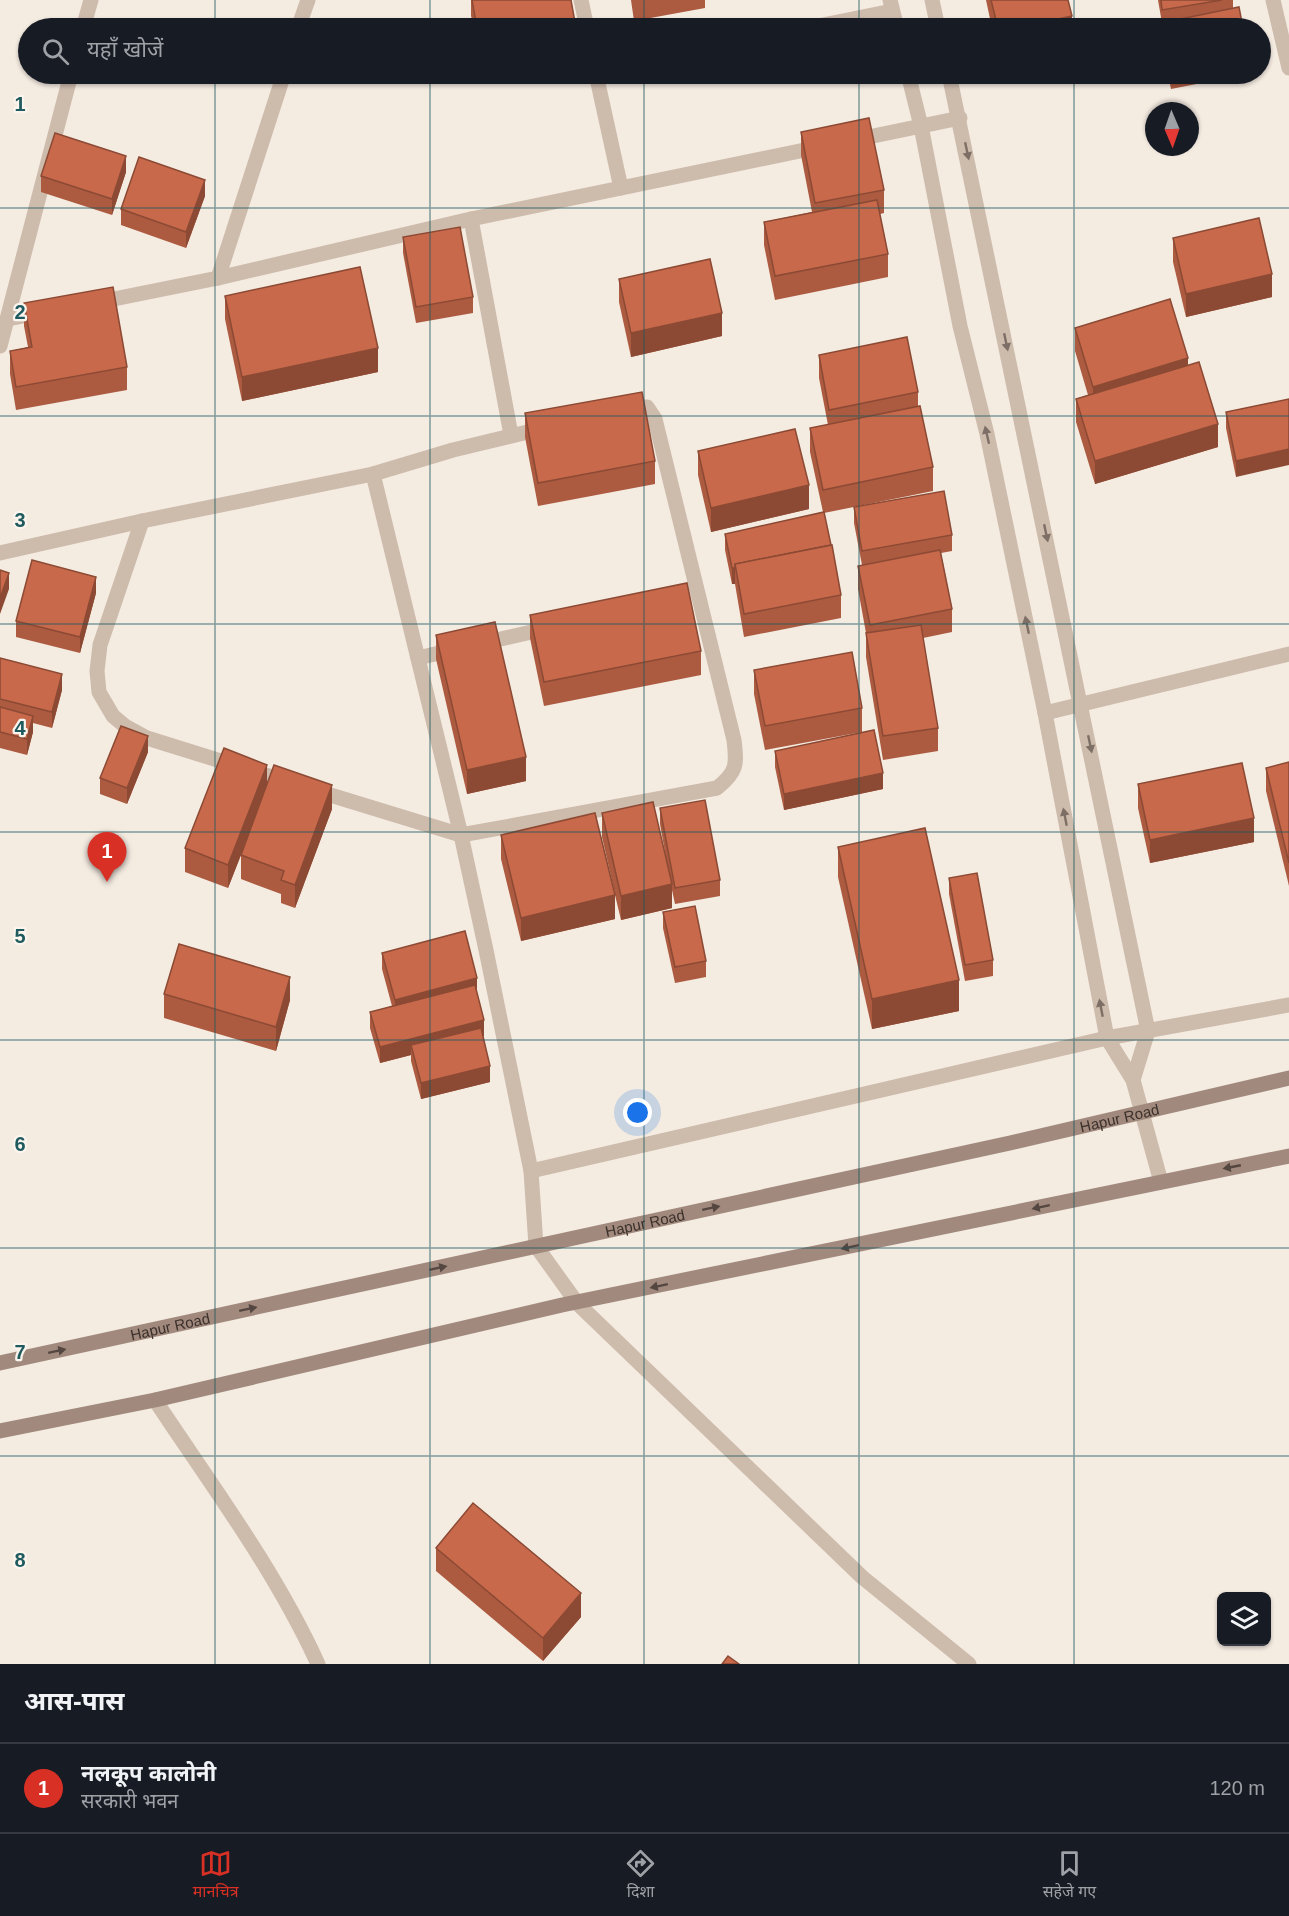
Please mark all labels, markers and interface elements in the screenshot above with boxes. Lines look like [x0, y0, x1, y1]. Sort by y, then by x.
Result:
search box [18, 18, 1271, 84]
icon: search [39, 35, 72, 68]
text: यहाँ खोजें [87, 37, 163, 62]
text: 1 [14, 93, 26, 115]
north arrow [1145, 102, 1199, 156]
one-way arrow [963, 142, 972, 161]
text: 2 [14, 301, 26, 323]
one-way arrow [1002, 333, 1012, 351]
one-way arrow [982, 425, 992, 444]
text: 3 [14, 509, 26, 531]
one-way arrow [1042, 524, 1051, 543]
one-way arrow [1022, 616, 1031, 635]
text: 4 [14, 717, 26, 739]
one-way arrow [1086, 735, 1095, 754]
one-way arrow [1060, 807, 1069, 826]
pin: 1 [88, 832, 126, 882]
text: 5 [14, 925, 26, 947]
one-way arrow [1096, 999, 1105, 1018]
your location [623, 1098, 652, 1127]
street label: Hapur Road [1078, 1100, 1161, 1135]
text: 6 [14, 1133, 26, 1155]
one-way arrow [1222, 1163, 1241, 1172]
one-way arrow [701, 1203, 720, 1212]
one-way arrow [1031, 1203, 1050, 1212]
street label: Hapur Road [604, 1206, 686, 1239]
one-way arrow [841, 1242, 859, 1252]
one-way arrow [429, 1262, 447, 1272]
one-way arrow [649, 1282, 668, 1291]
one-way arrow [238, 1304, 257, 1313]
street label: Hapur Road [129, 1309, 211, 1343]
text: 7 [14, 1341, 26, 1363]
one-way arrow [48, 1346, 67, 1355]
text: 8 [14, 1549, 26, 1571]
map controls [1217, 1592, 1271, 1646]
button: layers [1217, 1592, 1271, 1646]
text: आस-पास [24, 1686, 124, 1716]
text: नलकूप कालोनी [81, 1761, 216, 1786]
text: 1 [38, 1777, 49, 1799]
text: 120 m [1209, 1777, 1265, 1799]
text: सरकारी भवन [81, 1790, 178, 1812]
tab: मानचित्र [193, 1847, 239, 1904]
tab: दिशा [624, 1847, 657, 1904]
tab: सहेजे गए [1043, 1847, 1096, 1904]

